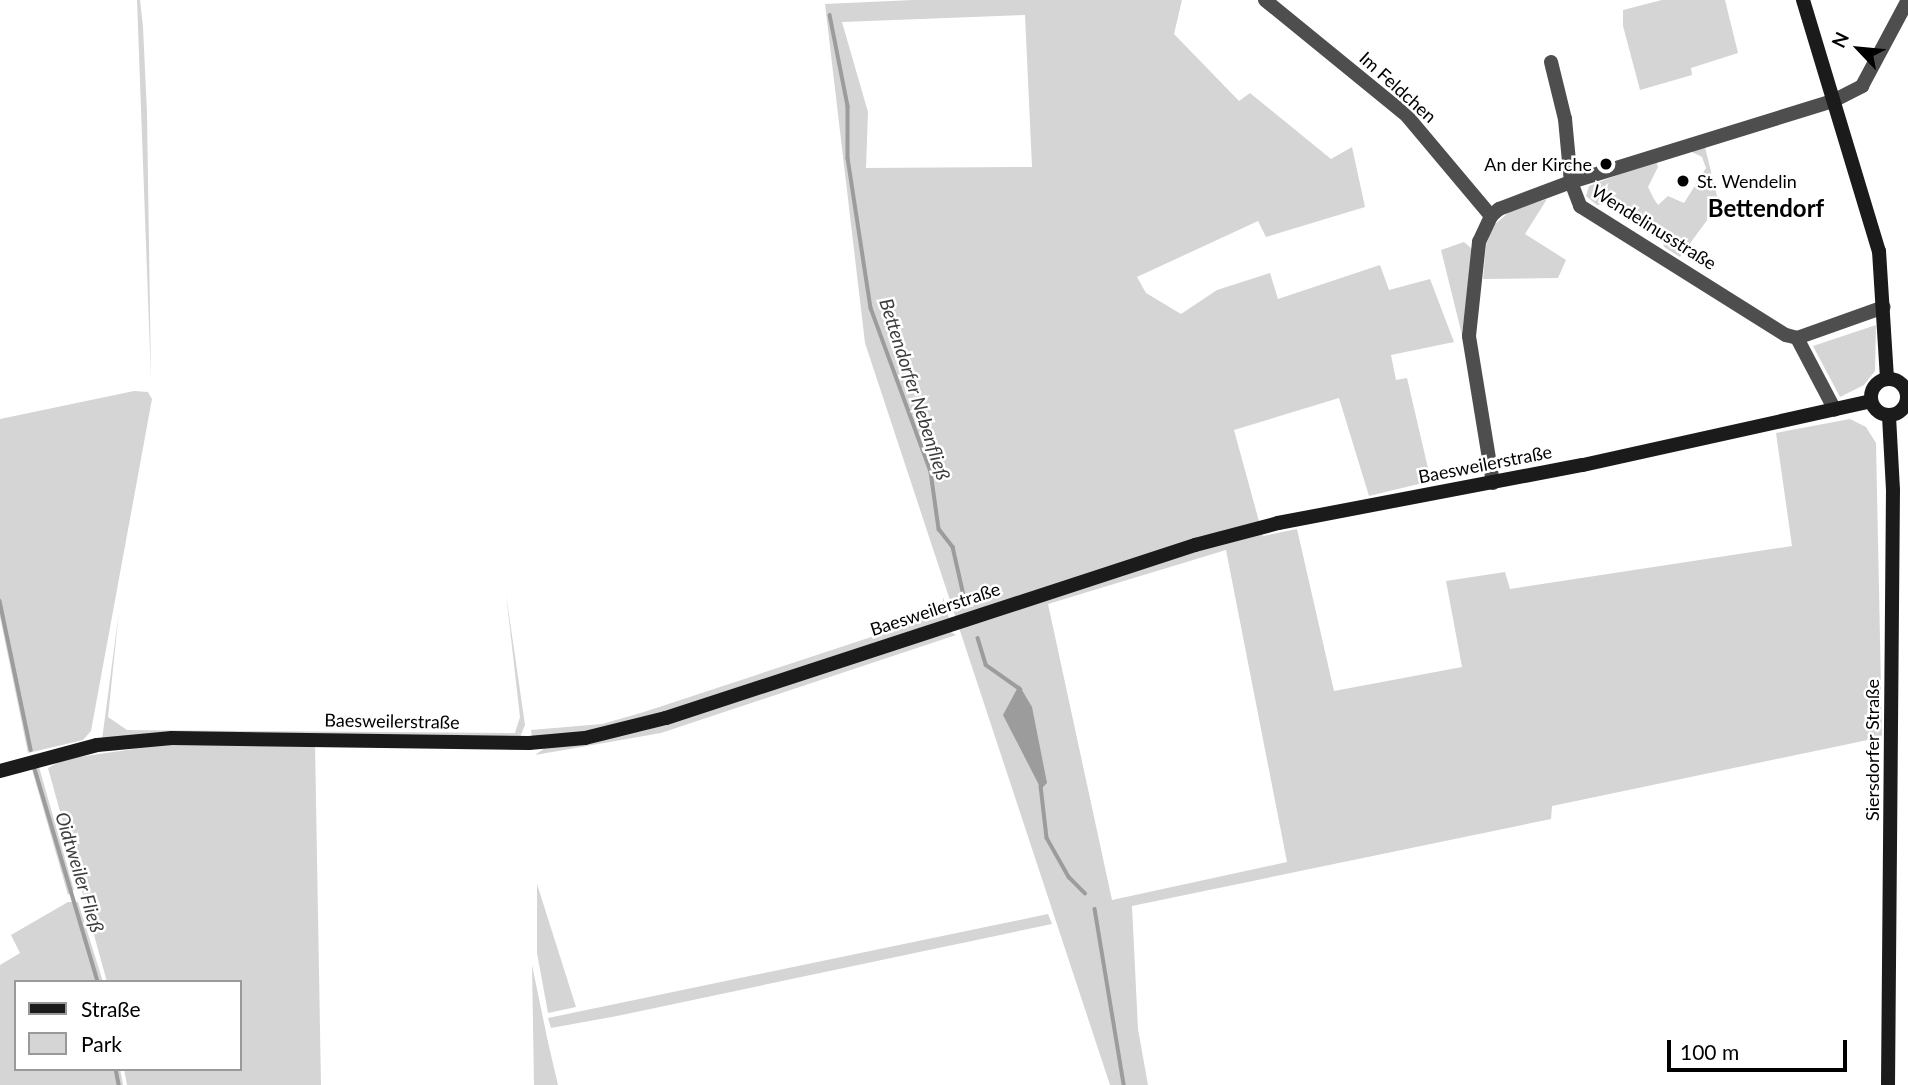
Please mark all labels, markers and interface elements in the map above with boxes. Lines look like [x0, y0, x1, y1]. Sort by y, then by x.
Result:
north arrow [1824, 14, 1894, 84]
text: N [1826, 28, 1853, 51]
street label: Im Feldchen [1355, 47, 1441, 127]
place label: An der Kirche [1484, 153, 1592, 175]
marker: An der Kirche [1598, 156, 1614, 172]
place label: St. Wendelin [1697, 170, 1797, 192]
marker: St. Wendelin [1675, 173, 1691, 189]
street label: Wendelinusstraße [1588, 180, 1720, 274]
district label: Bettendorf [1708, 194, 1824, 222]
water label: Bettendorfer Nebenfließ [875, 295, 955, 483]
street label: Baesweilerstraße [1416, 440, 1554, 488]
street label: Baesweilerstraße [867, 578, 1003, 640]
street label: Siersdorfer Straße [1861, 679, 1883, 821]
street label: Baesweilerstraße [324, 709, 460, 733]
water label: Oidtweiler Fließ [51, 809, 109, 935]
legend [14, 980, 242, 1071]
text: Straße [81, 996, 141, 1021]
scale bar [1670, 1026, 1850, 1070]
text: Park [81, 1031, 122, 1056]
text: 100 m [1680, 1039, 1739, 1064]

